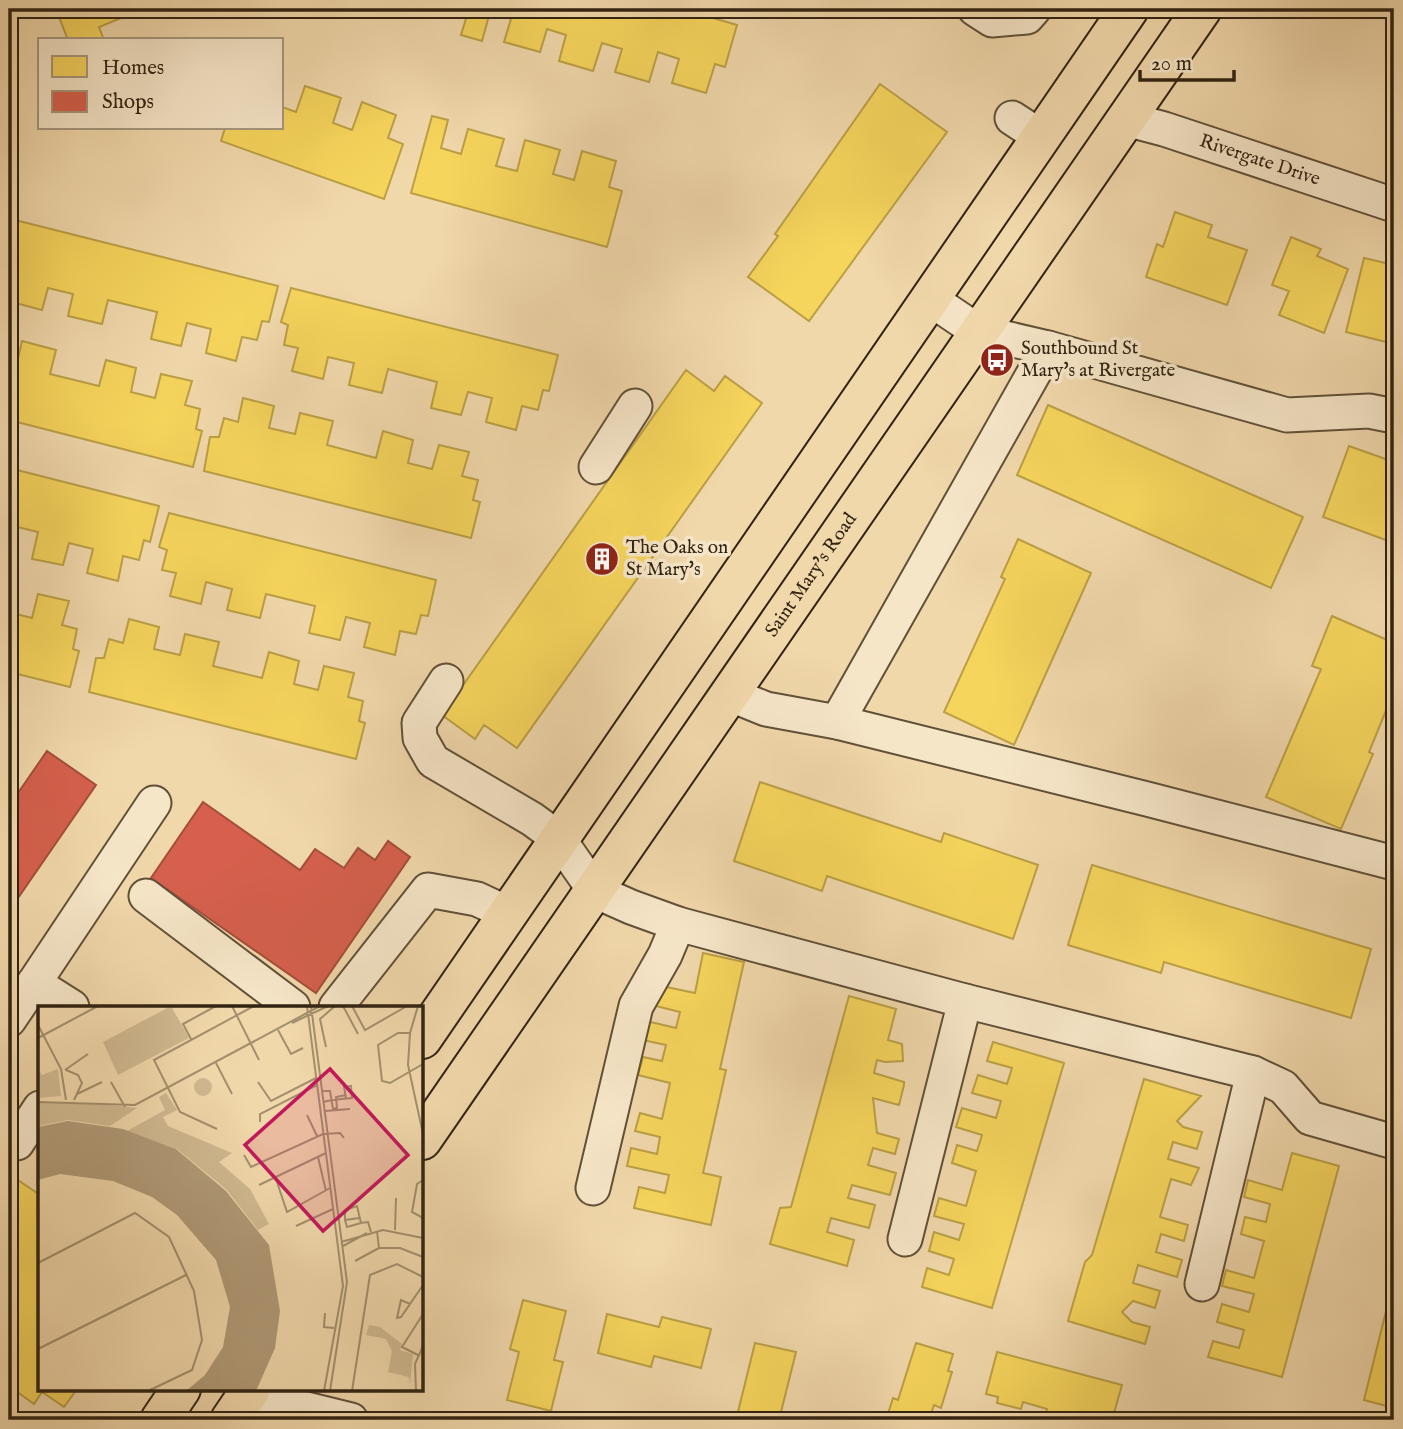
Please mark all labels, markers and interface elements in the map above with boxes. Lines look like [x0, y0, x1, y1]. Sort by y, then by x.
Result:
legend [38, 38, 284, 130]
scale bar [1140, 38, 1235, 82]
text: 20 m [1151, 51, 1192, 78]
text: Homes [102, 55, 164, 82]
text: Shops [102, 89, 154, 116]
street label: Rivergate Drive [1196, 129, 1323, 192]
place label: Southbound St Mary's at Rivergate [1021, 337, 1176, 383]
bus stop icon: Southbound St Mary's at Rivergate [978, 341, 1016, 379]
street label: Saint Mary’s Road [760, 508, 863, 642]
place label: The Oaks on St Mary's [626, 536, 728, 582]
building icon: The Oaks on St Mary's [583, 540, 621, 578]
inset map [38, 1006, 424, 1390]

